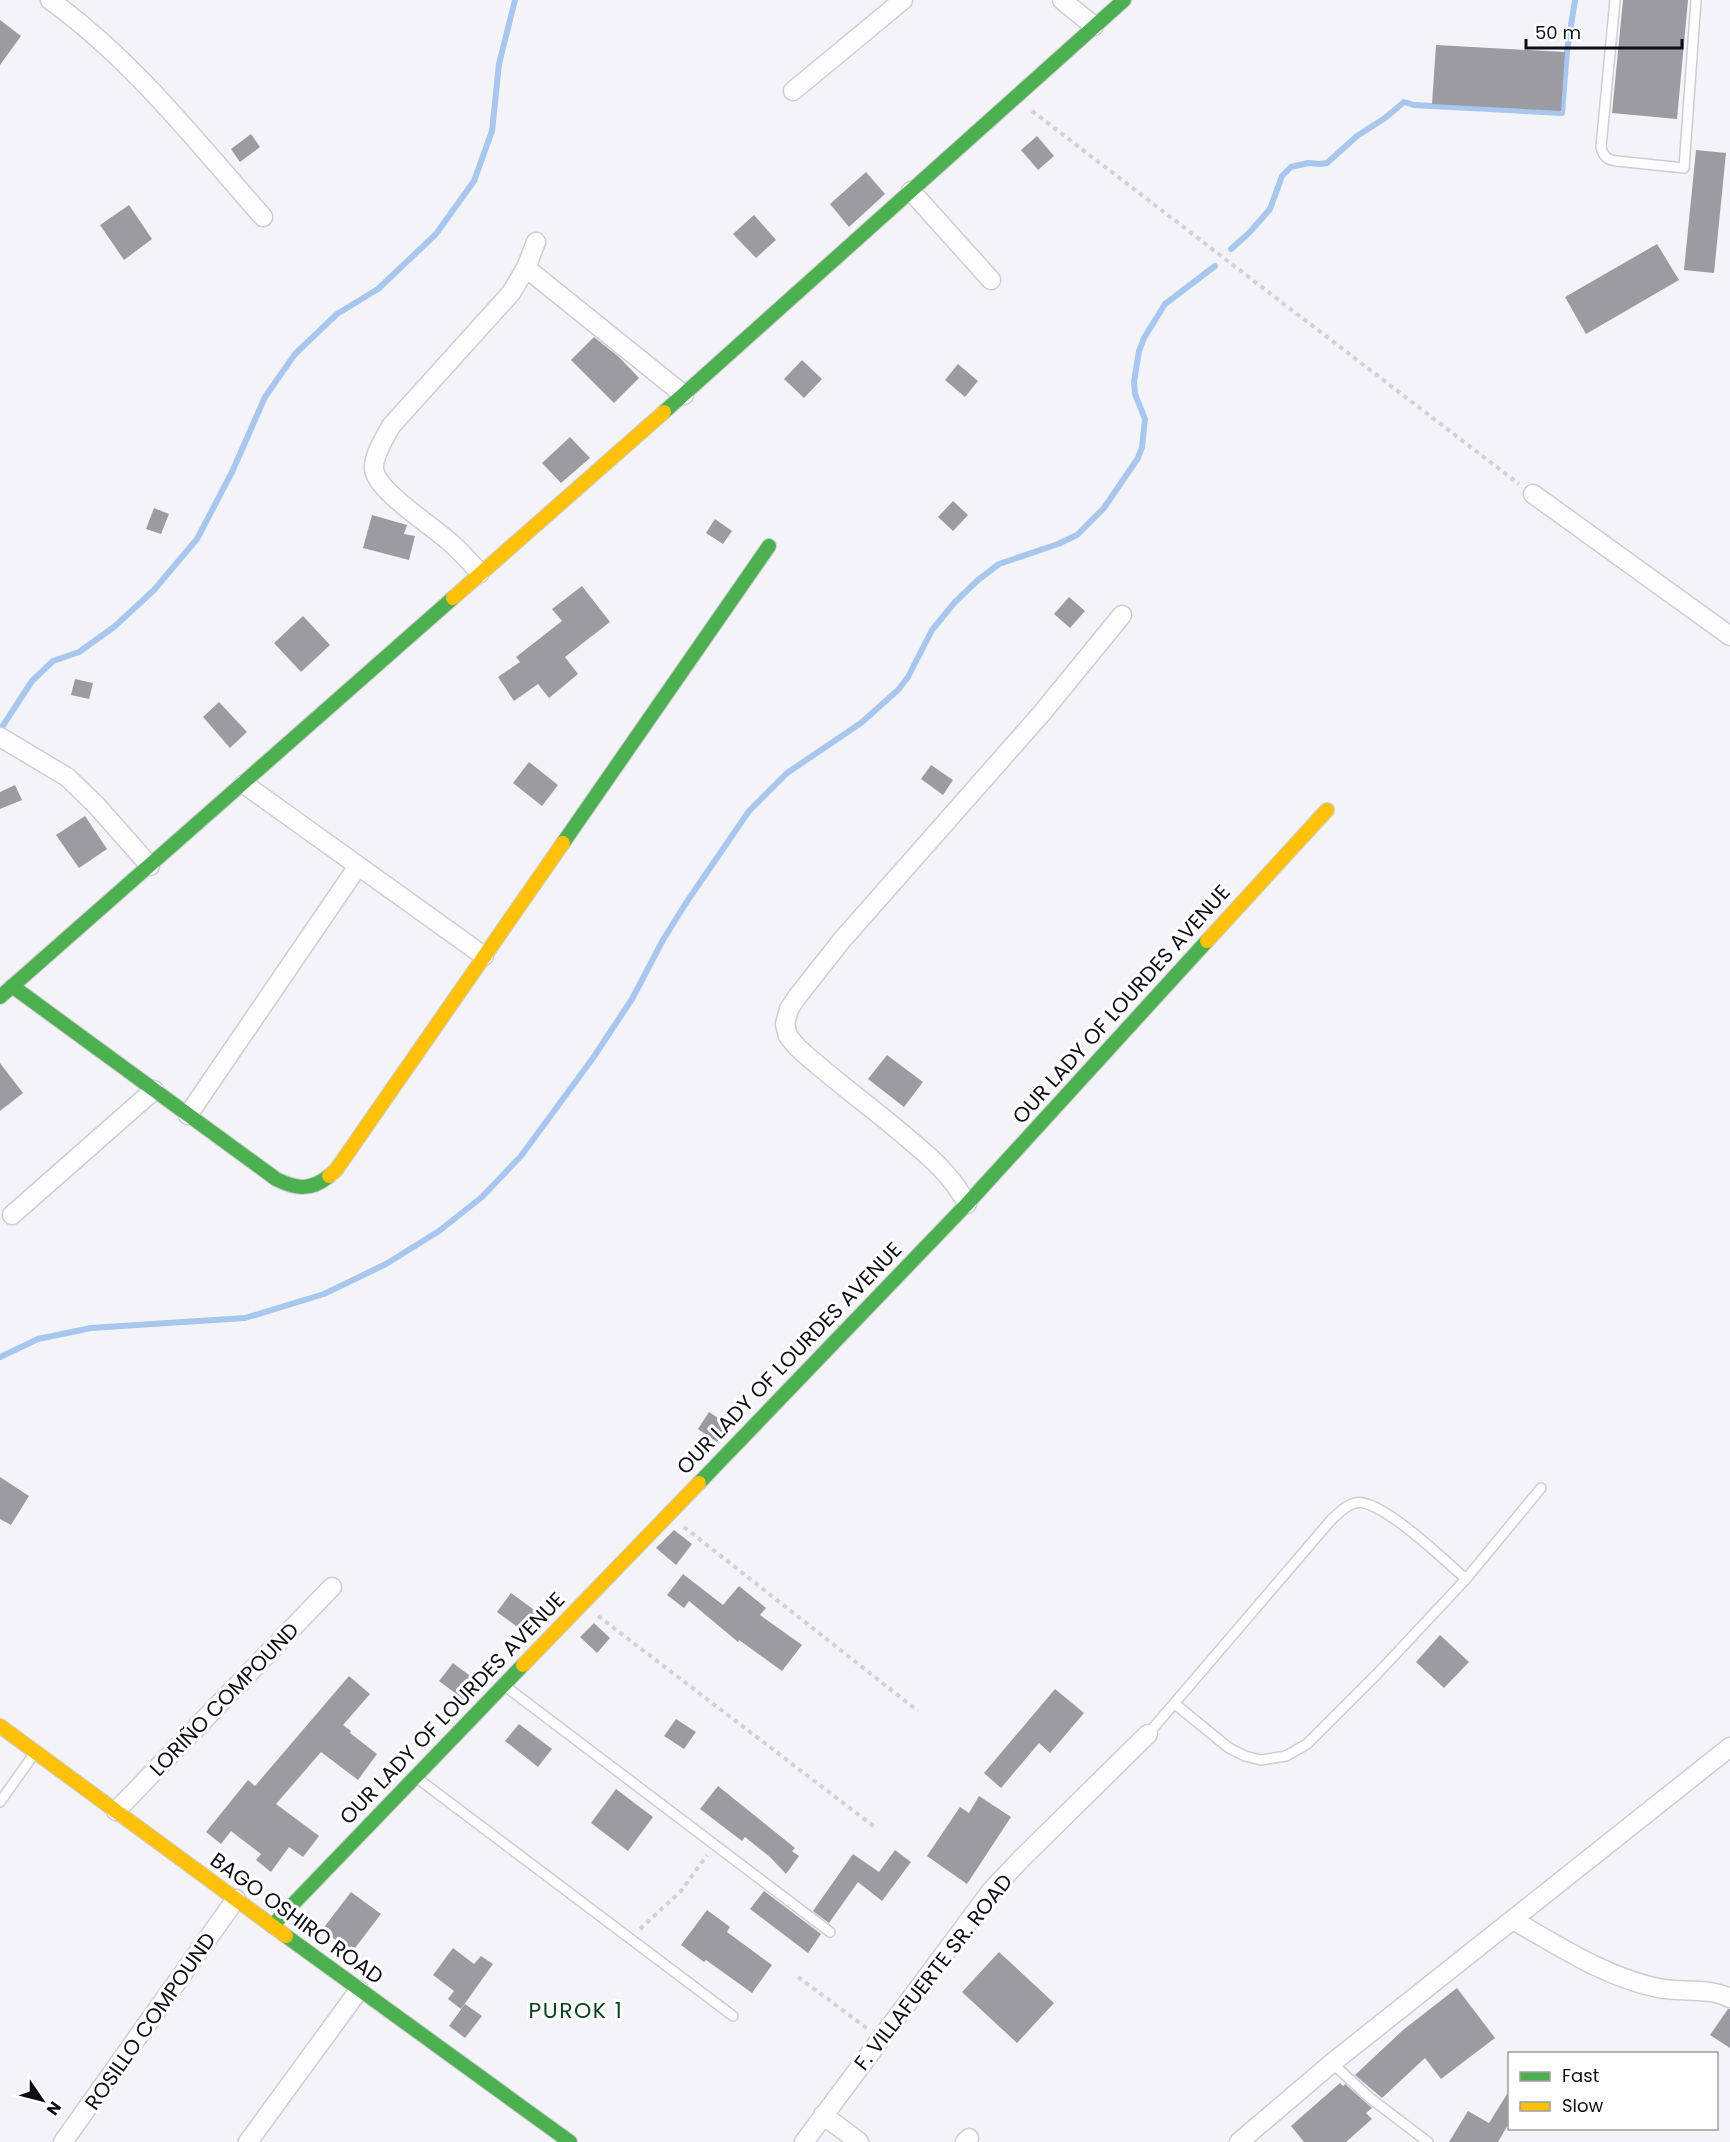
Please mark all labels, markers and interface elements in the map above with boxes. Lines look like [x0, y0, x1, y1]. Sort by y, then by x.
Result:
scale bar [1526, 12, 1682, 50]
text: 50 m [1535, 20, 1581, 45]
street label: OUR LADY OF LOURDES AVENUE [1006, 878, 1236, 1130]
street label: OUR LADY OF LOURDES AVENUE [670, 1235, 908, 1481]
street label: OUR LADY OF LOURDES AVENUE [333, 1585, 571, 1831]
street label: LORIÑO COMPOUND [143, 1616, 305, 1782]
street label: BAGO OSHIRO ROAD [205, 1845, 389, 1991]
street label: F. VILLAFUERTE SR. ROAD [847, 1868, 1019, 2076]
street label: ROSILLO COMPOUND [78, 1927, 222, 2115]
district label: PUROK 1 [529, 1995, 623, 2026]
legend [1508, 2052, 1718, 2130]
text: Fast [1562, 2063, 1599, 2088]
north arrow [12, 2070, 72, 2130]
text: Slow [1562, 2093, 1604, 2118]
text: N [41, 2097, 67, 2120]

